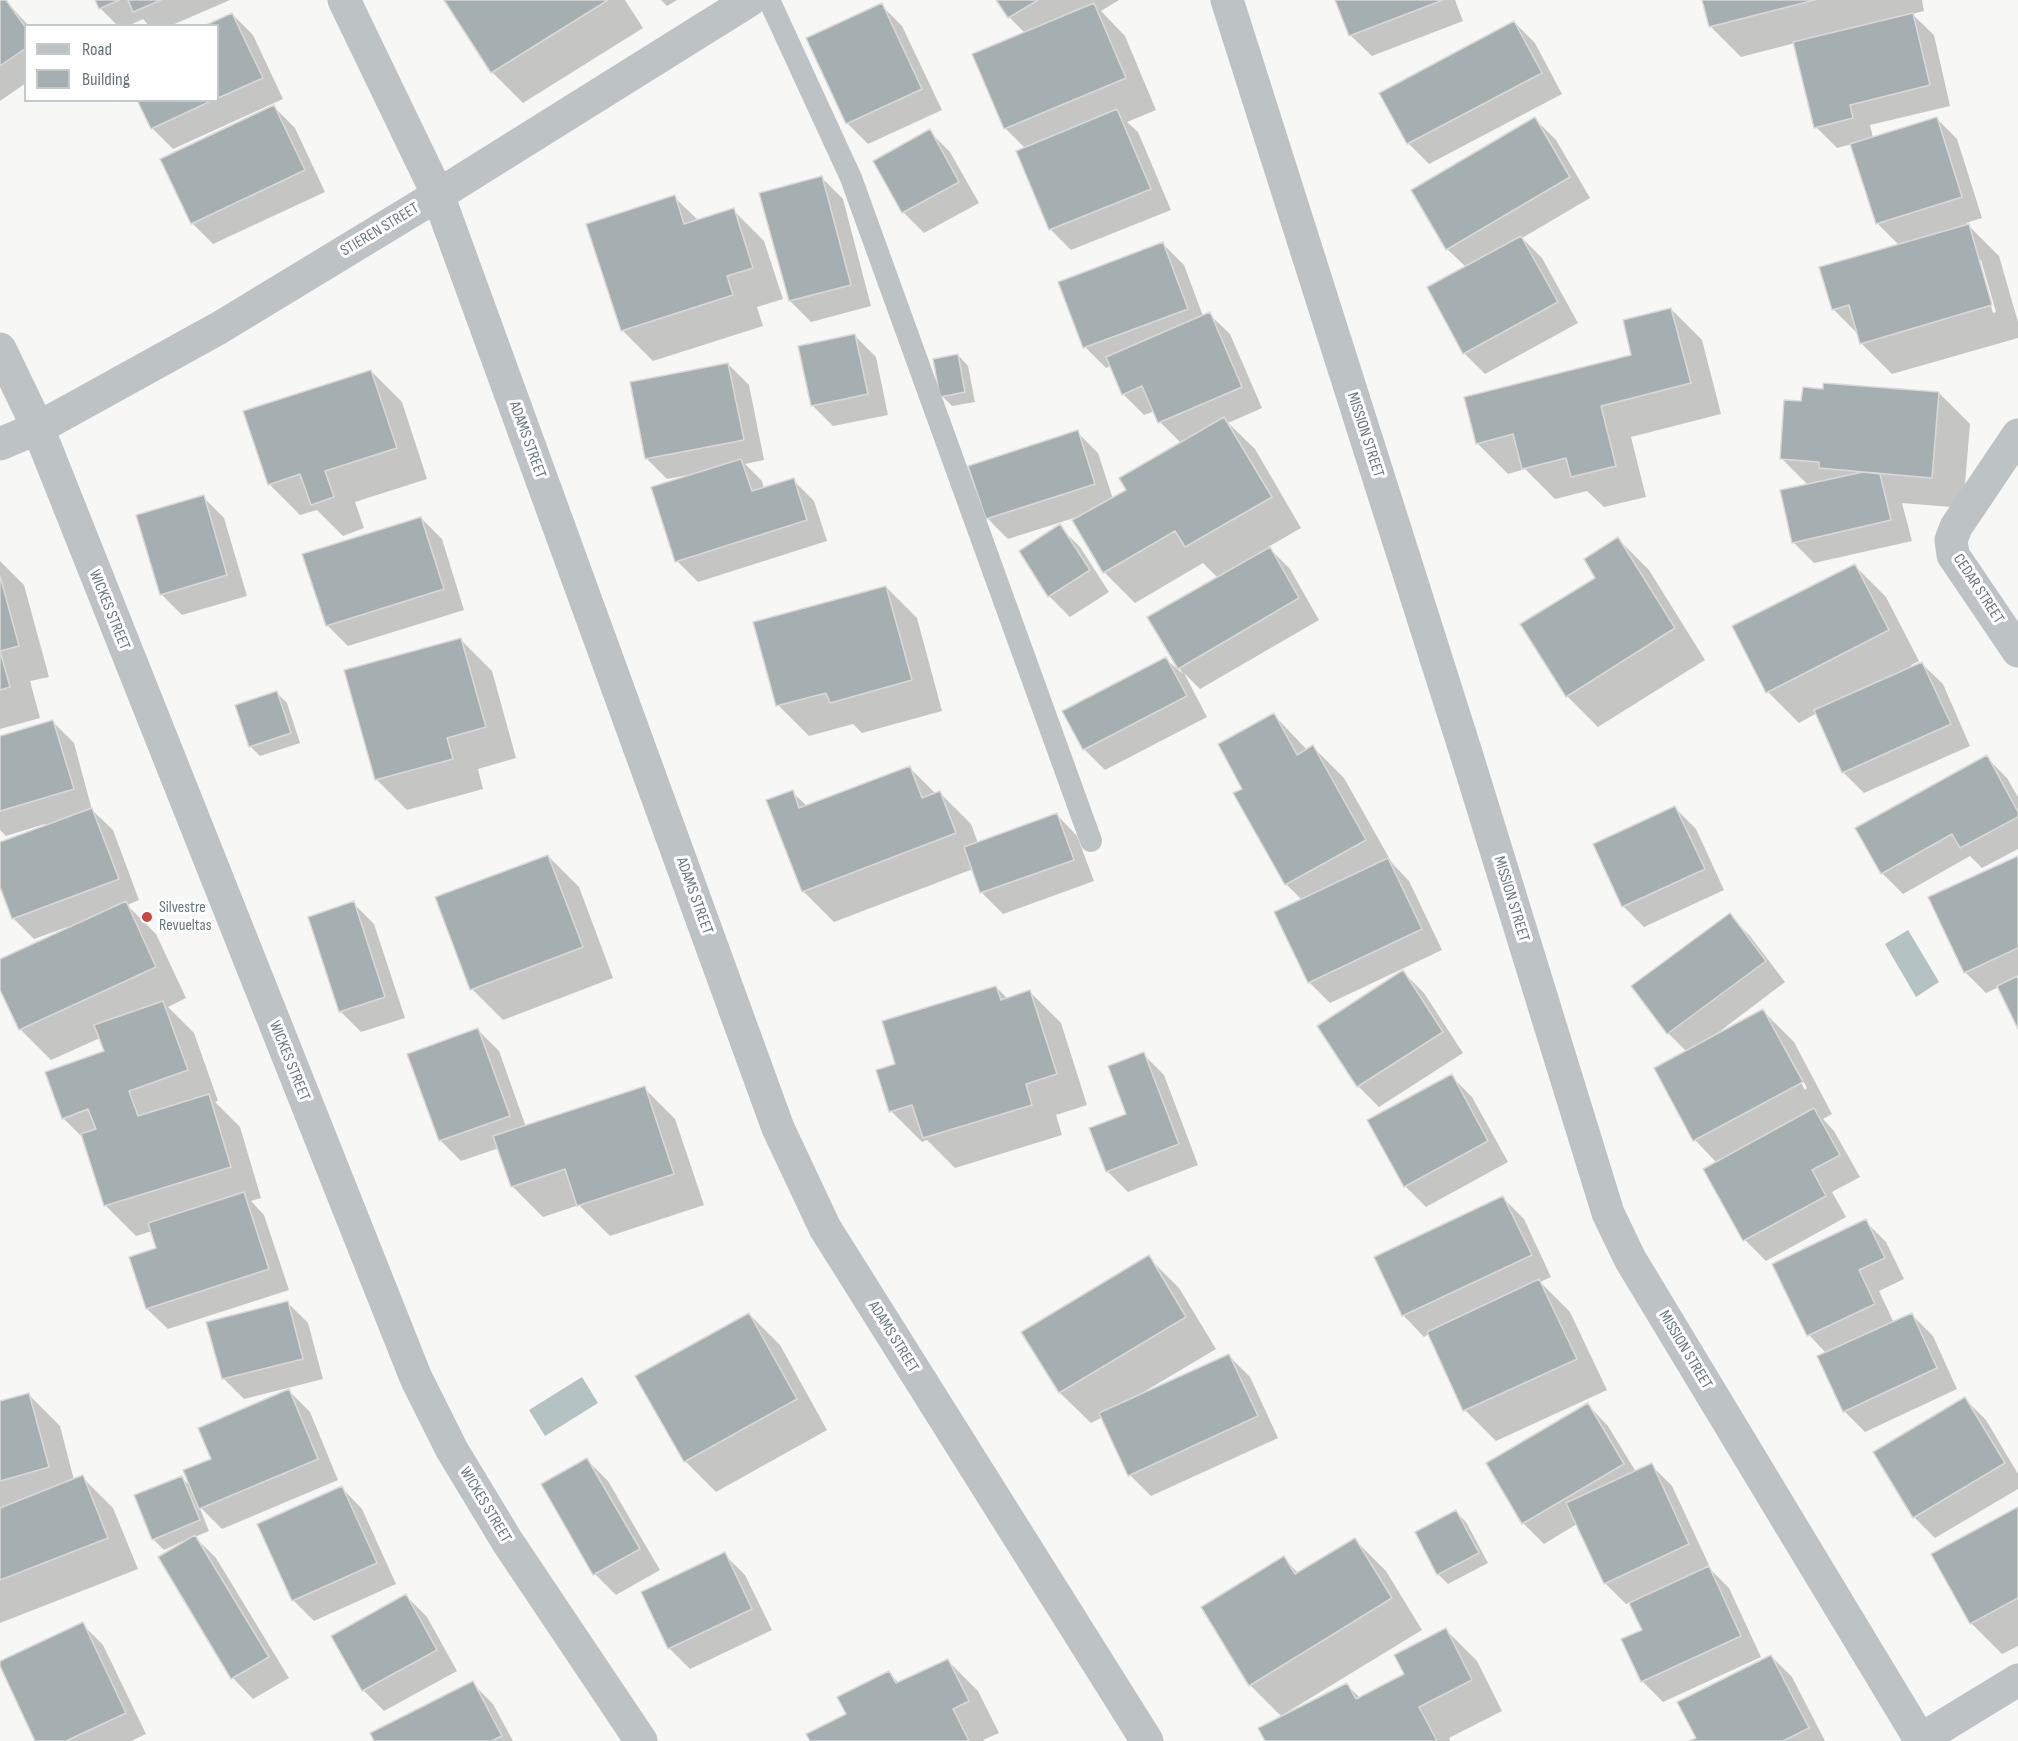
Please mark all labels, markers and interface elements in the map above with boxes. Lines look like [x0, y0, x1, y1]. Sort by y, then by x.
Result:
legend [24, 24, 219, 102]
text: Road [82, 39, 112, 60]
text: Building [82, 69, 130, 90]
street label: STIEREN STREET [337, 199, 423, 261]
street label: MISSION STREET [1342, 390, 1388, 480]
street label: ADAMS STREET [504, 399, 550, 481]
street label: CEDAR STREET [1948, 551, 2008, 627]
street label: WICKES STREET [84, 567, 134, 653]
street label: MISSION STREET [1489, 854, 1533, 944]
street label: ADAMS STREET [671, 855, 717, 937]
place label: Silvestre Revueltas [159, 898, 212, 936]
marker: Silvestre Revueltas [140, 910, 154, 924]
street label: WICKES STREET [264, 1018, 314, 1104]
street label: ADAMS STREET [864, 1298, 922, 1376]
street label: MISSION STREET [1654, 1307, 1716, 1393]
street label: WICKES STREET [455, 1464, 515, 1546]

